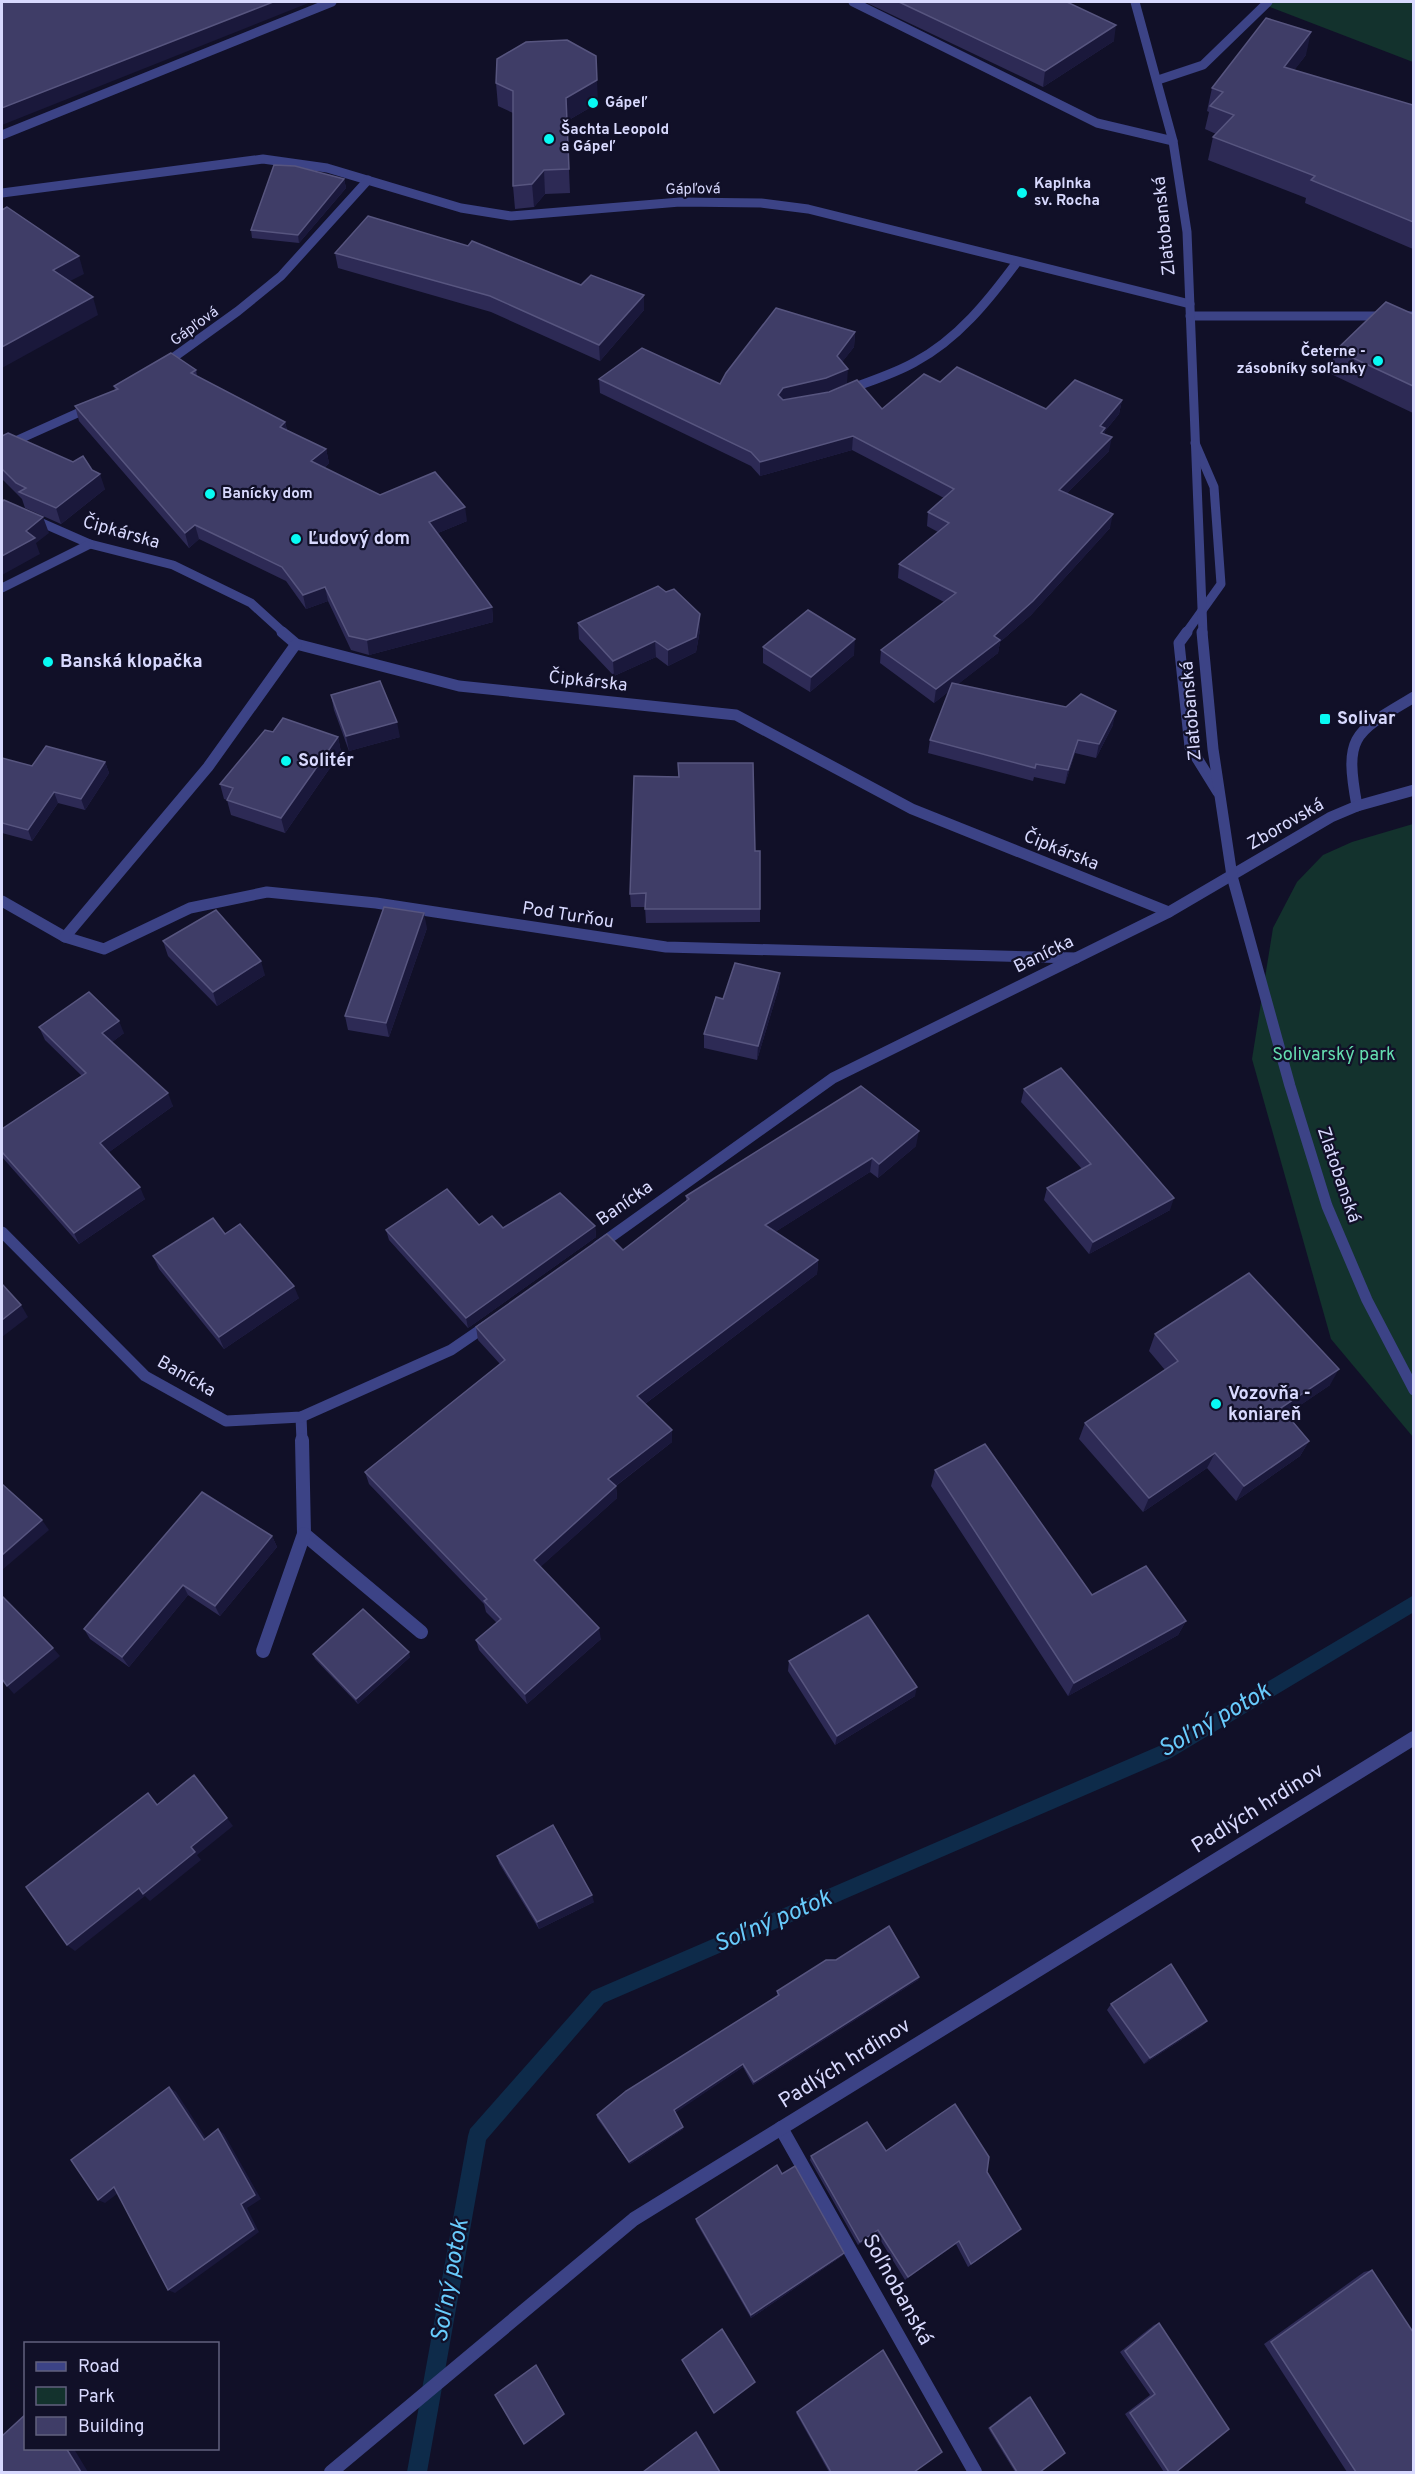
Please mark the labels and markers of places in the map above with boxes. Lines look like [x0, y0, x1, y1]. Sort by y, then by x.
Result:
place label: Gápeľ [605, 94, 648, 113]
marker: Gápeľ [586, 96, 600, 110]
place label: Šachta Leopold a Gápeľ [561, 119, 669, 157]
marker: Šachta Leopold a Gápeľ [542, 132, 556, 146]
place label: Kaplnka sv. Rocha [1034, 175, 1100, 211]
marker: Kaplnka sv. Rocha [1015, 186, 1029, 200]
place label: Četerne - zásobníky soľanky [1236, 341, 1366, 379]
marker: Četerne - zásobníky soľanky [1371, 354, 1385, 368]
place label: Banícky dom [222, 485, 313, 504]
marker: Banícky dom [203, 487, 217, 501]
place label: Ľudový dom [308, 528, 410, 551]
marker: Ľudový dom [289, 532, 303, 546]
place label: Banská klopačka [60, 651, 202, 674]
marker: Banská klopačka [41, 655, 55, 669]
place label: Solivar [1337, 708, 1396, 731]
marker: Solivar [1318, 712, 1332, 726]
place label: Solitér [298, 750, 354, 773]
marker: Solitér [279, 754, 293, 768]
place label: Vozovňa - koniareň [1228, 1383, 1311, 1427]
marker: Vozovňa - koniareň [1209, 1397, 1223, 1411]

